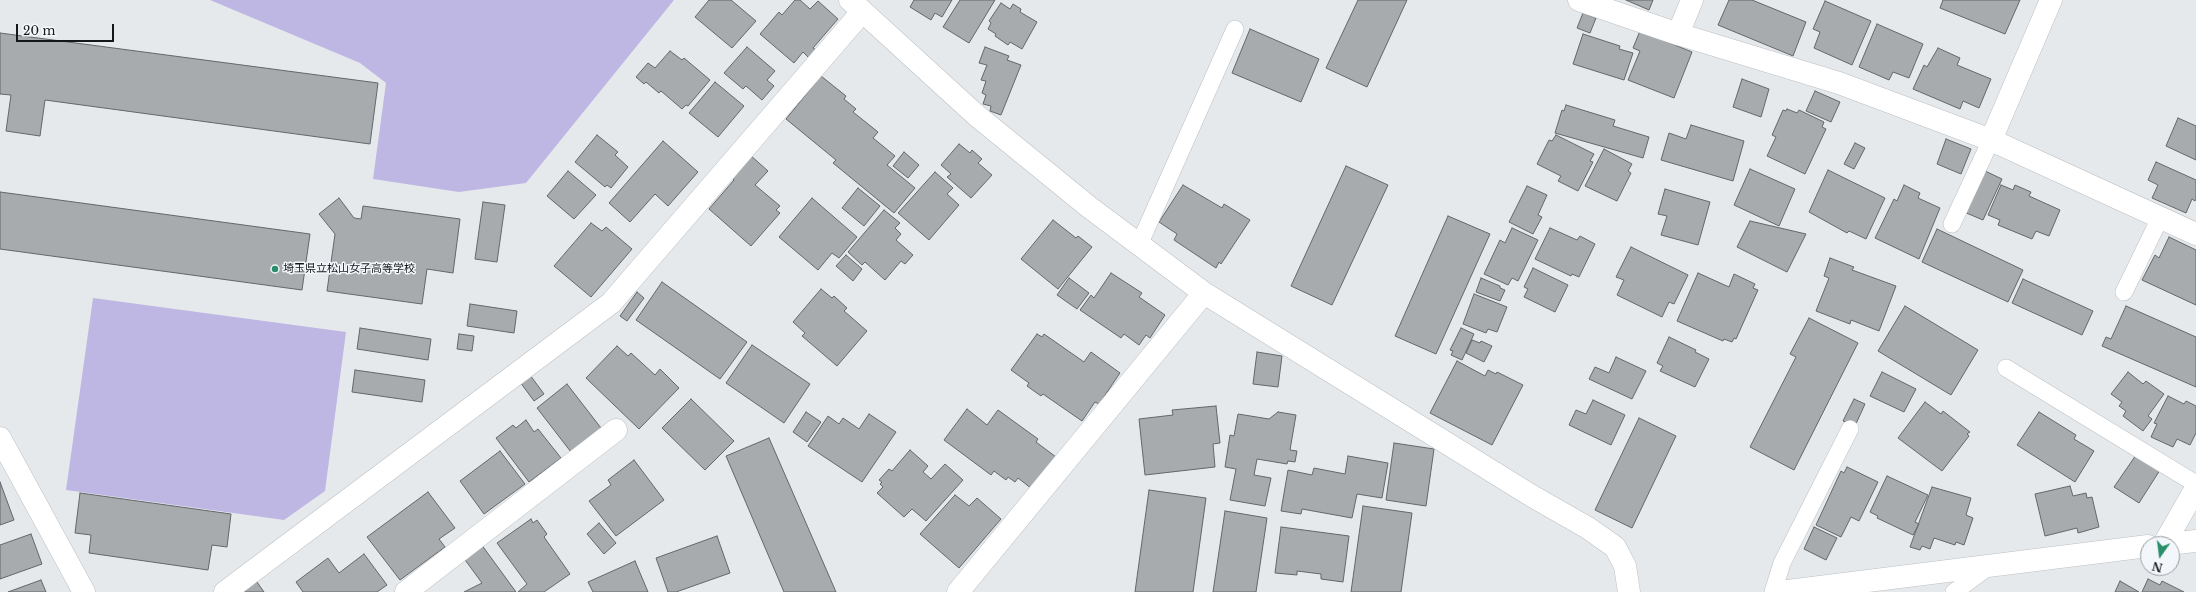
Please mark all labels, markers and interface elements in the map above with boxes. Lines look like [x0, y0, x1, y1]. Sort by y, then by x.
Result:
scale bar [18, 16, 116, 42]
text: 20 m [23, 23, 55, 38]
place label: 埼玉県立松山女子高等学校 [283, 262, 415, 276]
marker: 埼玉県立松山女子高等学校 [270, 264, 280, 274]
north arrow [2140, 536, 2180, 576]
text: N [2151, 559, 2164, 575]

